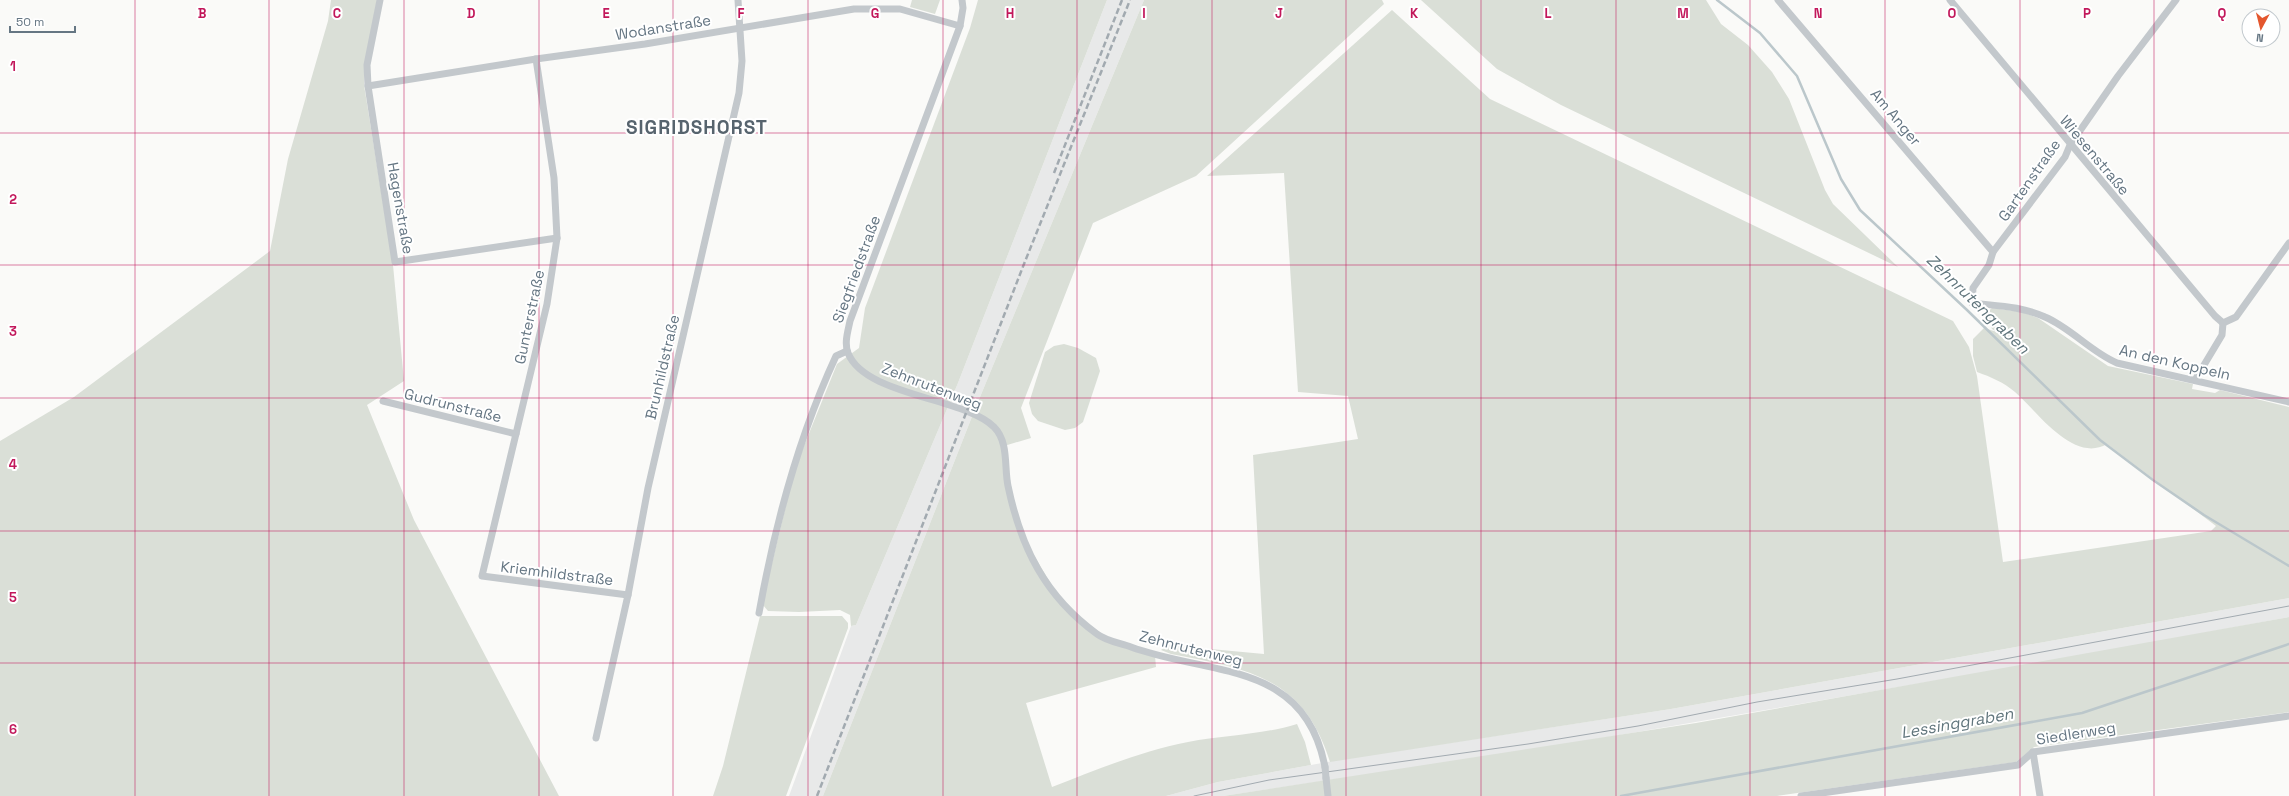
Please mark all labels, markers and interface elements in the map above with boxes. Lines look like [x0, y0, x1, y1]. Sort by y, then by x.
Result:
text: B [198, 5, 207, 22]
text: C [333, 5, 341, 22]
text: D [467, 5, 476, 22]
text: E [602, 5, 610, 22]
text: F [738, 5, 745, 22]
text: G [871, 5, 879, 22]
text: H [1006, 5, 1014, 22]
text: I [1142, 5, 1146, 22]
text: J [1275, 5, 1283, 22]
text: K [1410, 5, 1419, 22]
text: L [1544, 5, 1552, 22]
text: M [1677, 5, 1689, 22]
text: N [1814, 5, 1822, 22]
text: O [1948, 5, 1957, 22]
text: P [2083, 5, 2091, 22]
text: Q [2218, 5, 2227, 22]
scale bar [10, 8, 75, 34]
north arrow [2241, 8, 2281, 48]
street label: Wodanstraße [614, 10, 712, 44]
text: 50 m [16, 14, 44, 30]
text: N [2255, 31, 2264, 45]
text: 1 [10, 58, 16, 75]
street label: Am Anger [1867, 85, 1926, 150]
street label: Wiesenstraße [2056, 111, 2134, 199]
district label: SIGRIDSHORST [626, 115, 768, 140]
street label: Gartenstraße [1994, 135, 2064, 225]
street label: Hagenstraße [384, 161, 418, 256]
text: 2 [9, 191, 17, 208]
street label: Siegfriedstraße [828, 213, 884, 325]
water label: Zehnrutengraben [1922, 250, 2035, 359]
street label: Gunterstraße [510, 268, 548, 366]
street label: Brunhildstraße [641, 313, 683, 421]
text: 3 [9, 323, 17, 340]
street label: An den Koppeln [2118, 340, 2232, 384]
street label: Zehnrutenweg [879, 358, 985, 414]
street label: Gudrunstraße [402, 384, 504, 426]
text: 4 [9, 456, 17, 473]
street label: Kriemhildstraße [500, 557, 615, 589]
text: 5 [9, 589, 17, 606]
street label: Zehnrutenweg [1137, 626, 1245, 670]
water label: Lessinggraben [1899, 703, 2016, 743]
street label: Siedlerweg [2035, 717, 2117, 749]
text: 6 [9, 721, 17, 738]

